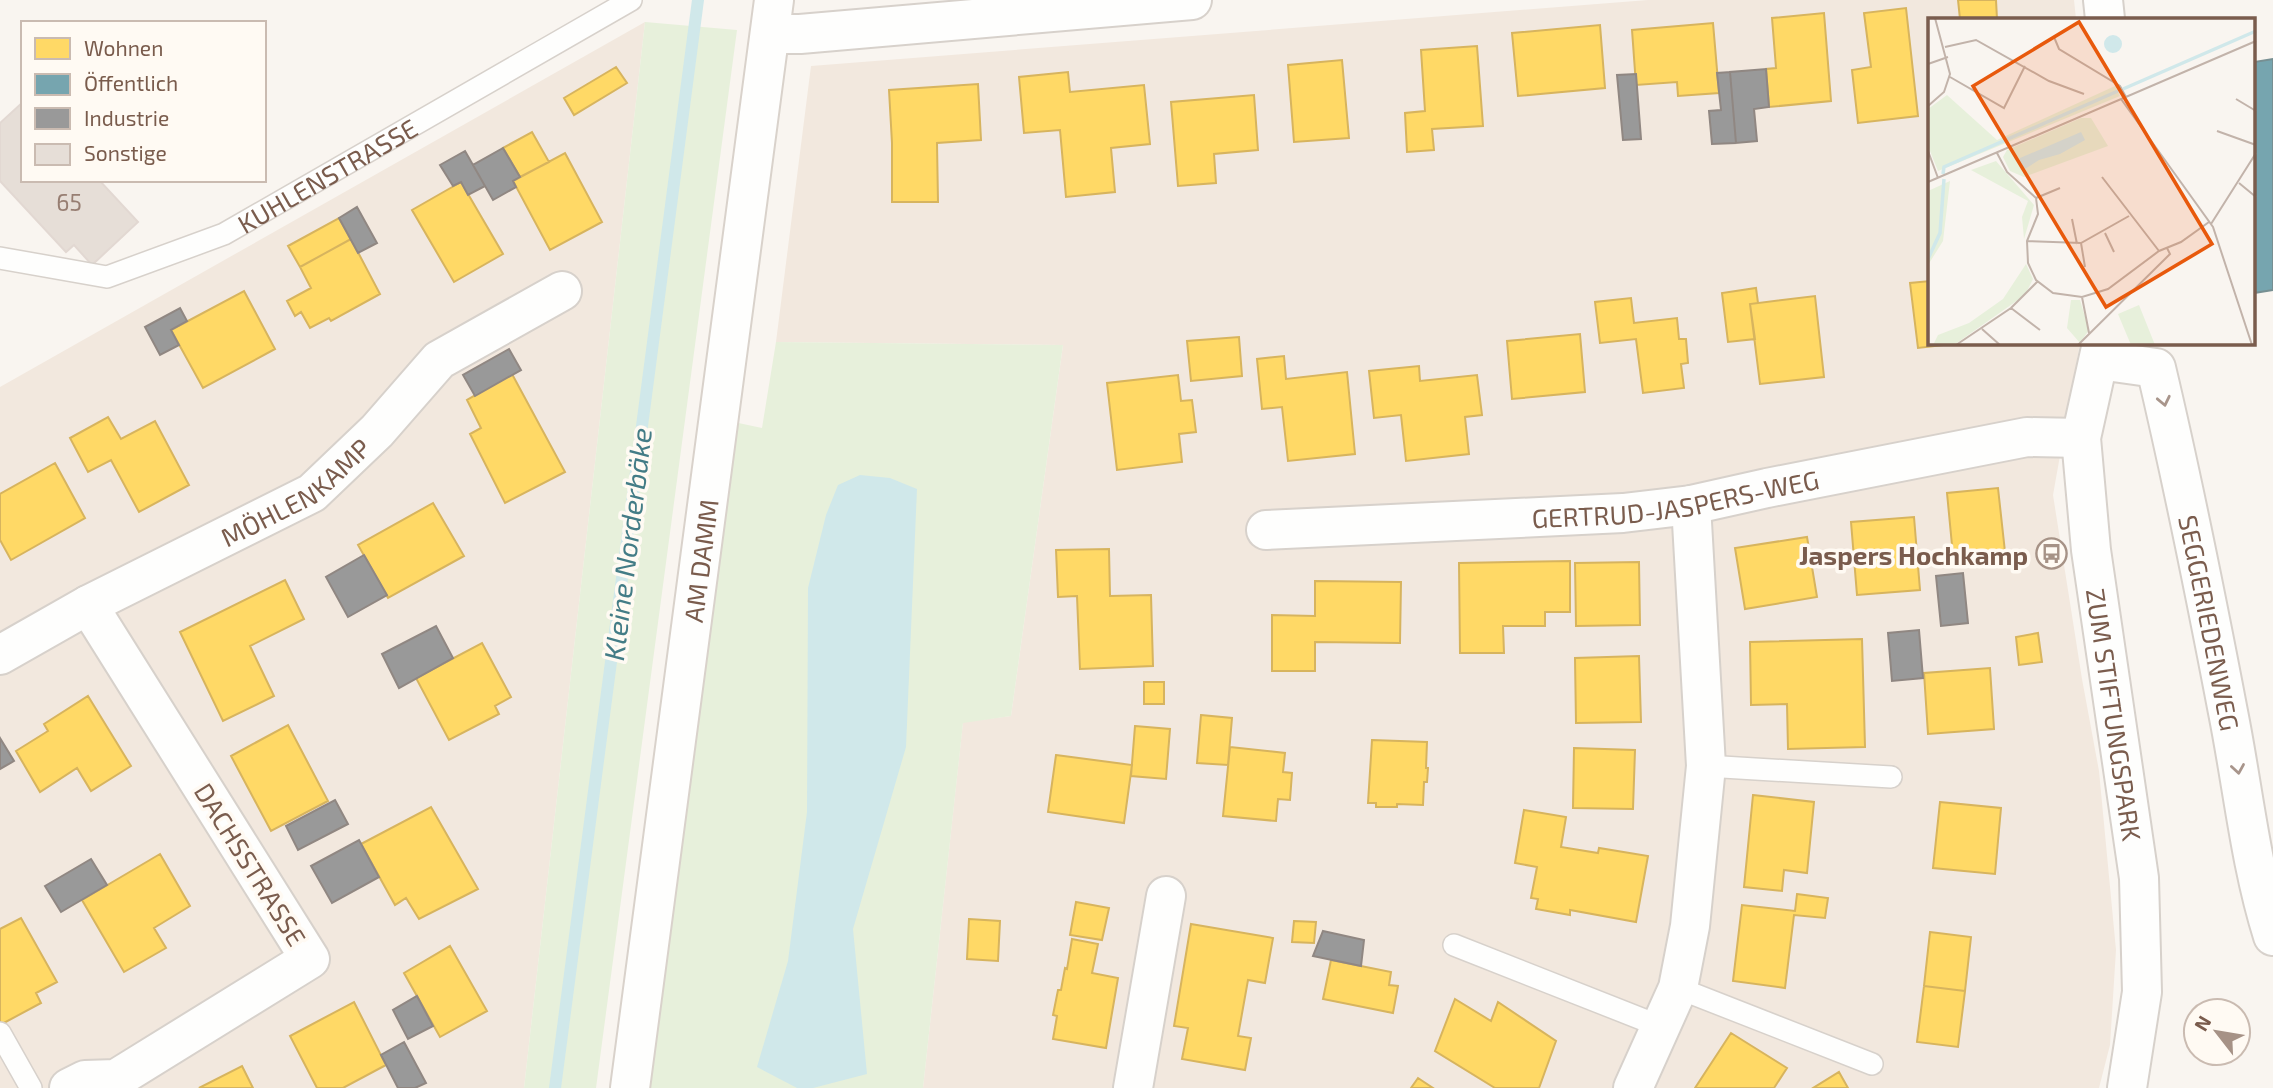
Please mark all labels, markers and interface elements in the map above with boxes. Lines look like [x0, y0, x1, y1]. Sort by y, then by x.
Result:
inset map [1928, 18, 2256, 345]
legend [21, 21, 266, 182]
text: Wohnen [84, 35, 163, 60]
text: Öffentlich [84, 70, 178, 95]
text: Industrie [84, 105, 169, 130]
street label: KUHLENSTRASSE [232, 111, 422, 239]
text: Sonstige [84, 140, 167, 165]
house number: 65 [56, 188, 82, 216]
one-way arrow [2155, 395, 2170, 407]
water label: Kleine Norderbäke [596, 426, 658, 662]
street label: MÖHLENKAMP [215, 431, 376, 552]
street label: GERTRUD-JASPERS-WEG [1531, 463, 1821, 533]
street label: AM DAMM [676, 497, 723, 624]
street label: SEGGERIEDENWEG [2174, 512, 2247, 733]
bus stop icon: Jaspers Hochkamp [2034, 537, 2068, 571]
place label: Jaspers Hochkamp [1799, 539, 2028, 570]
street label: ZUM STIFTUNGSPARK [2081, 586, 2149, 843]
one-way arrow [2230, 763, 2245, 775]
street label: DACHSSTRASSE [189, 777, 313, 951]
north arrow [2182, 997, 2252, 1067]
text: N [2189, 1011, 2215, 1035]

